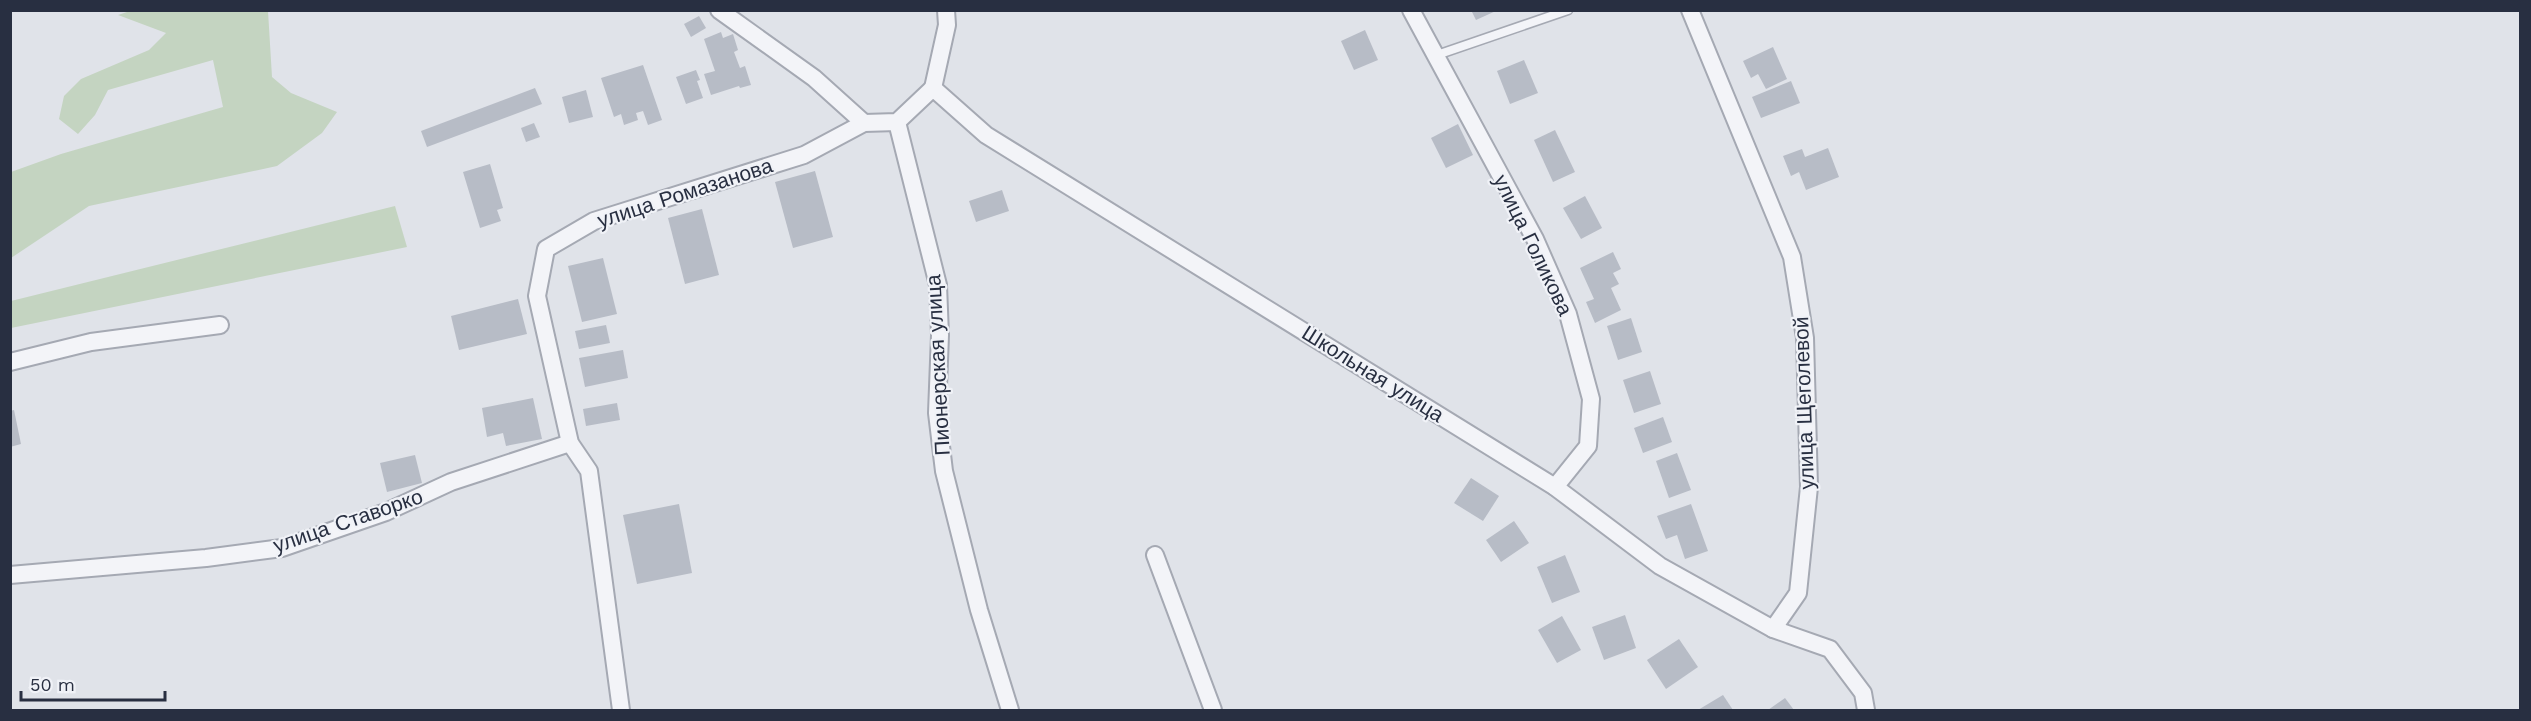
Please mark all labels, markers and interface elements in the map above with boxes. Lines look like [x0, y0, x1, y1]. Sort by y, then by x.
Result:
street label: улица Ромазанова [594, 152, 776, 233]
street label: улица Голикова [1489, 170, 1579, 320]
street label: Пионерская улица [920, 273, 955, 456]
street label: улица Щеголевой [1788, 316, 1819, 490]
street label: Школьная улица [1298, 320, 1449, 427]
street label: улица Ставорко [270, 483, 426, 558]
scale bar [21, 664, 165, 702]
text: 50 m [30, 674, 75, 695]

